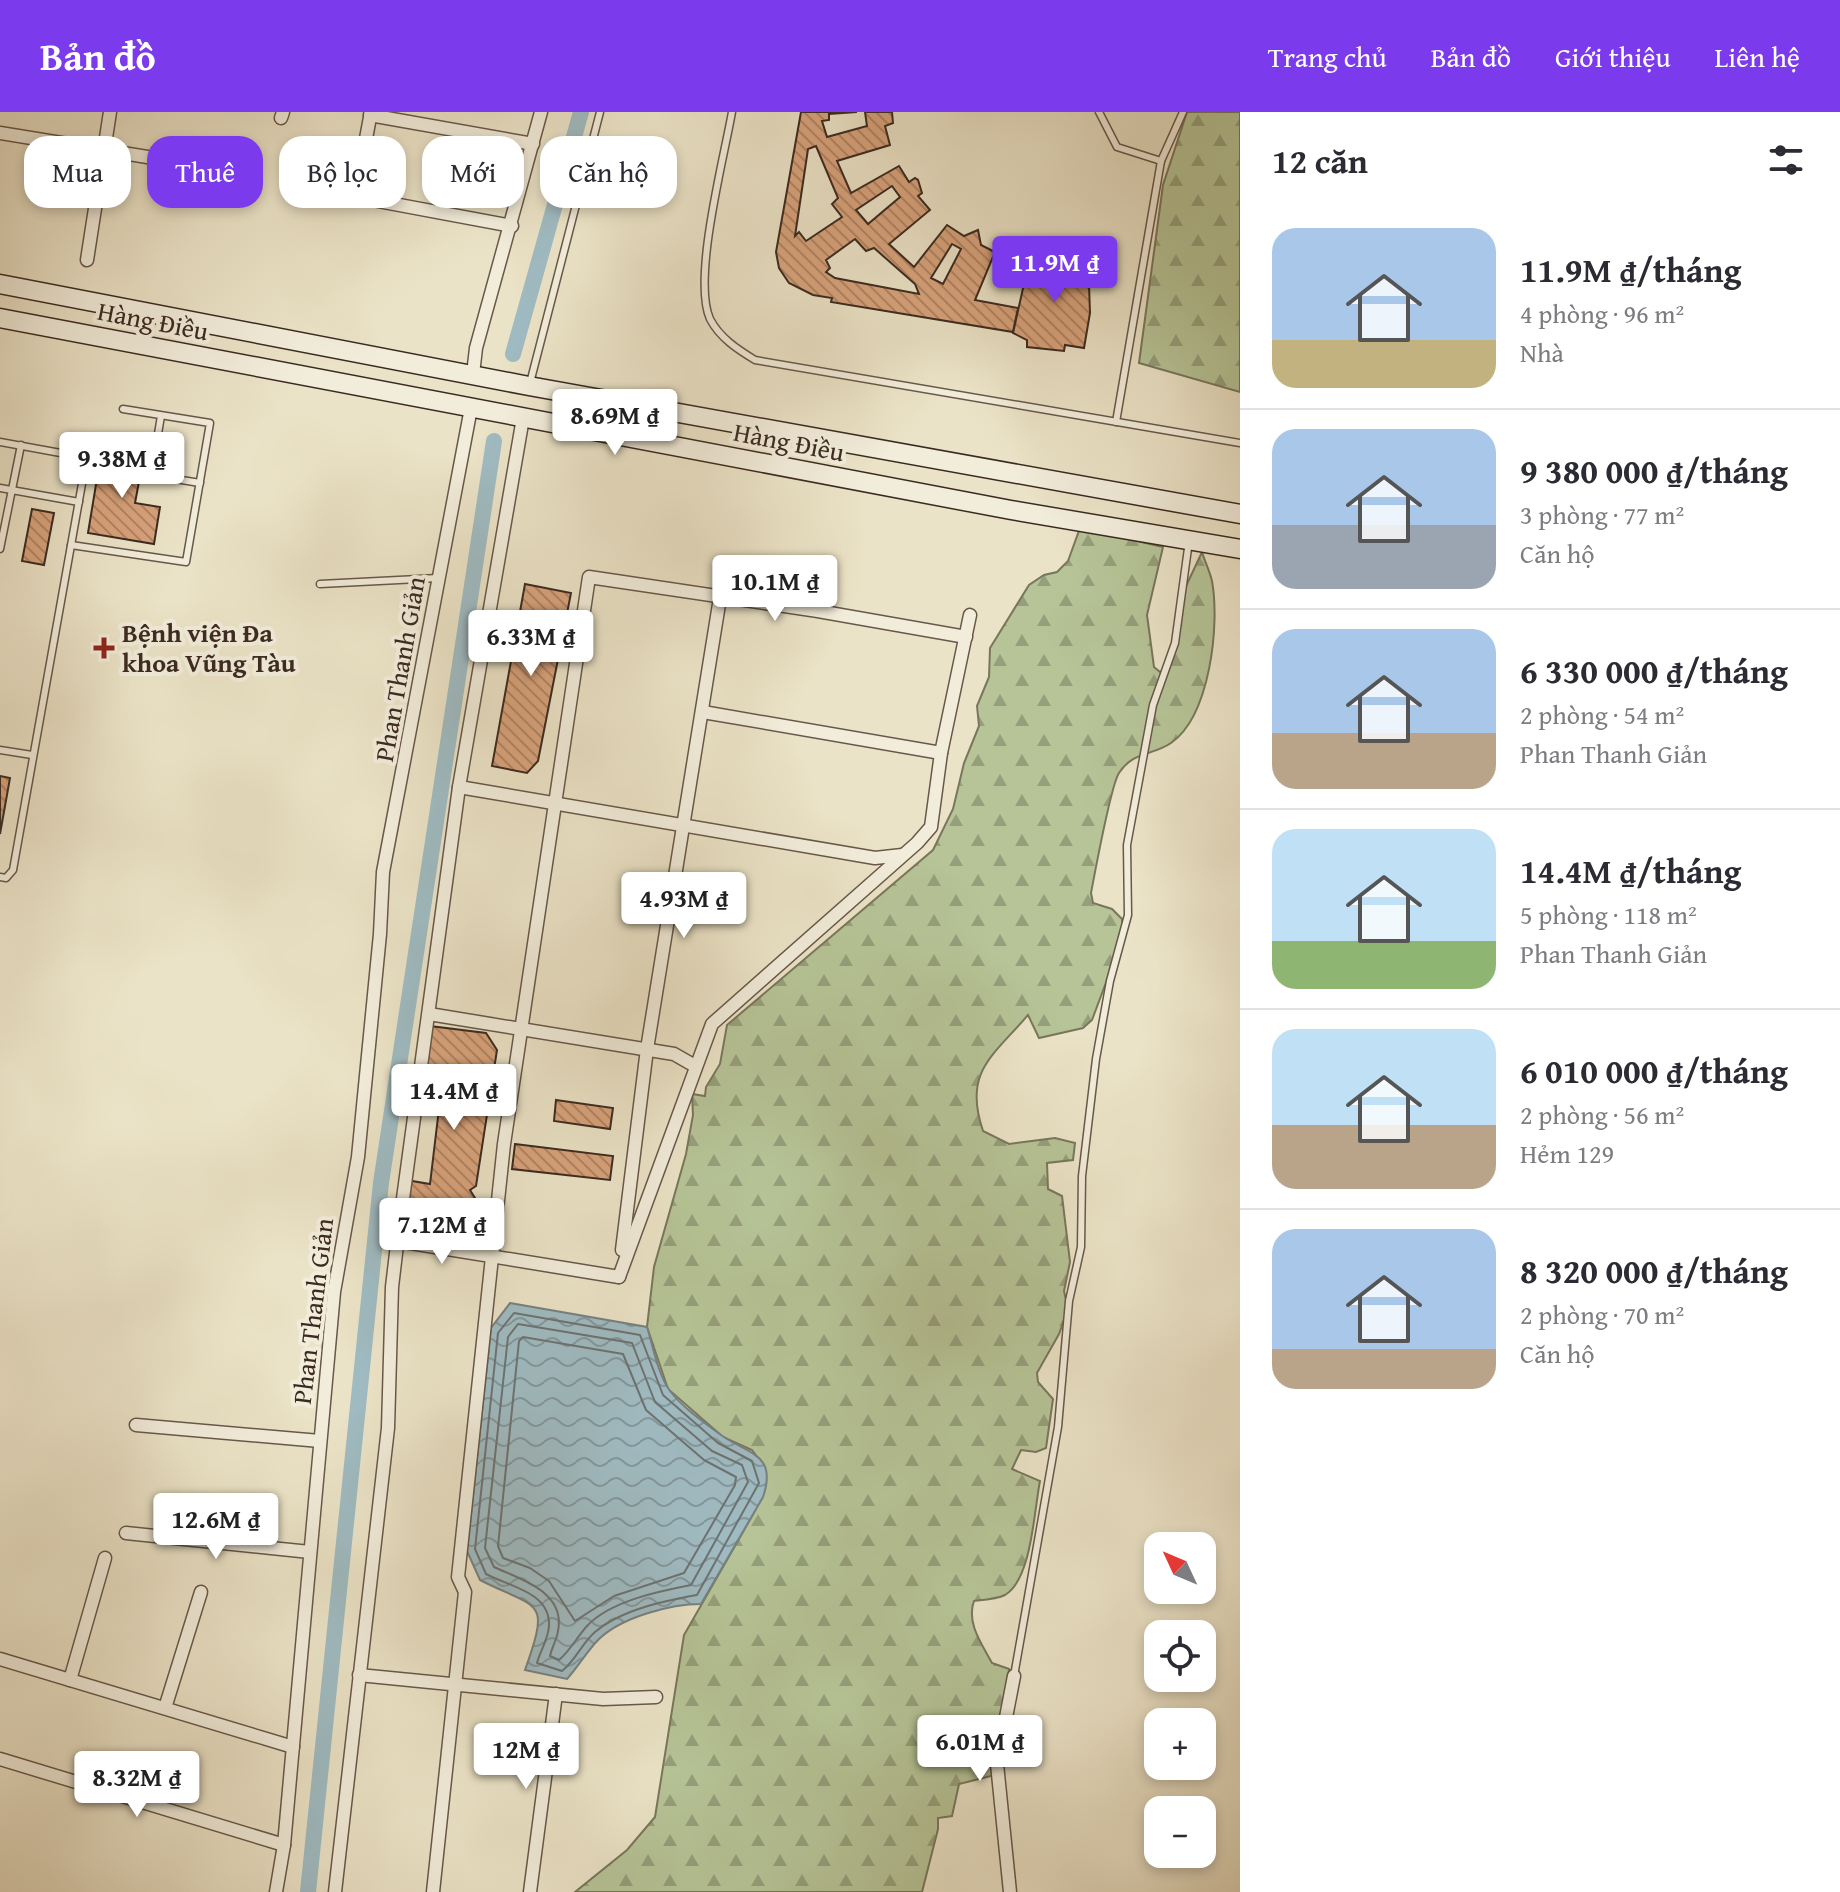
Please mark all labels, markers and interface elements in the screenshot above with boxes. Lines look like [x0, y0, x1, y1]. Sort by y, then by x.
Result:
text: Bản đồ [40, 28, 156, 84]
text: Trang chủ [1268, 36, 1387, 77]
text: Bản đồ [1431, 36, 1511, 77]
text: Giới thiệu [1555, 36, 1671, 77]
text: Liên hệ [1715, 36, 1800, 77]
chip: Mua [24, 136, 131, 208]
chip: Thuê [147, 136, 263, 208]
chip: Bộ lọc [279, 136, 406, 208]
chip: Mới [422, 136, 524, 208]
chip: Căn hộ [540, 136, 677, 208]
text: 12 căn [1272, 136, 1368, 185]
icon: filters [1764, 138, 1808, 182]
pin: 11.9M ₫ [981, 236, 1129, 304]
text: 11.9M ₫ [1010, 242, 1100, 281]
text: 11.9M ₫/tháng [1520, 245, 1741, 294]
icon: home [1336, 260, 1432, 356]
street label: Hàng Điều [94, 291, 212, 350]
text: 4 phòng · 96 m² [1520, 294, 1684, 333]
text: Nhà [1520, 333, 1564, 372]
pin: 8.69M ₫ [541, 389, 689, 457]
text: 8.69M ₫ [570, 395, 660, 434]
street label: Hàng Điều [730, 412, 848, 471]
pin: 9.38M ₫ [48, 432, 196, 500]
text: 9.38M ₫ [77, 438, 167, 477]
text: 9 380 000 ₫/tháng [1520, 446, 1788, 495]
icon: home [1336, 461, 1432, 557]
text: 3 phòng · 77 m² [1520, 495, 1684, 534]
text: Căn hộ [1520, 534, 1595, 573]
pin: 10.1M ₫ [701, 555, 849, 623]
text: 10.1M ₫ [730, 561, 820, 600]
street label: Phan Thanh Giản [364, 573, 435, 764]
pin: 6.33M ₫ [457, 610, 605, 678]
place label: Bệnh viện Đa khoa Vũng Tàu [122, 613, 296, 682]
text: 6.33M ₫ [486, 616, 576, 655]
marker: Bệnh viện Đa khoa Vũng Tàu [93, 637, 115, 659]
text: 6 330 000 ₫/tháng [1520, 646, 1788, 695]
icon: home [1336, 661, 1432, 757]
text: 2 phòng · 54 m² [1520, 695, 1684, 734]
text: Phan Thanh Giản [1520, 734, 1707, 773]
text: 14.4M ₫/tháng [1520, 846, 1741, 895]
icon: home [1336, 861, 1432, 957]
pin: 4.93M ₫ [610, 872, 758, 940]
text: 4.93M ₫ [639, 878, 729, 917]
text: 5 phòng · 118 m² [1520, 895, 1697, 934]
text: Phan Thanh Giản [1520, 934, 1707, 973]
text: 6 010 000 ₫/tháng [1520, 1046, 1788, 1095]
icon: home [1336, 1061, 1432, 1157]
pin: 14.4M ₫ [380, 1064, 528, 1132]
text: 14.4M ₫ [409, 1070, 499, 1109]
text: 2 phòng · 56 m² [1520, 1095, 1684, 1134]
text: Hẻm 129 [1520, 1134, 1614, 1173]
pin: 7.12M ₫ [368, 1198, 516, 1266]
text: 7.12M ₫ [397, 1204, 487, 1243]
street label: Phan Thanh Giản [282, 1215, 343, 1406]
text: 8 320 000 ₫/tháng [1520, 1246, 1788, 1295]
icon: home [1336, 1261, 1432, 1357]
text: 2 phòng · 70 m² [1520, 1295, 1684, 1334]
text: Căn hộ [1520, 1334, 1595, 1373]
pin: 12.6M ₫ [142, 1493, 290, 1561]
text: 12.6M ₫ [171, 1499, 261, 1538]
north arrow [1144, 1532, 1216, 1604]
map controls [1144, 1532, 1216, 1868]
button: locate [1144, 1620, 1216, 1692]
button: + [1144, 1708, 1216, 1780]
pin: 6.01M ₫ [906, 1715, 1054, 1783]
text: 6.01M ₫ [935, 1721, 1025, 1760]
pin: 12M ₫ [470, 1723, 582, 1791]
text: 12M ₫ [492, 1729, 560, 1768]
pin: 8.32M ₫ [63, 1751, 211, 1819]
text: 8.32M ₫ [92, 1757, 182, 1796]
button: − [1144, 1796, 1216, 1868]

